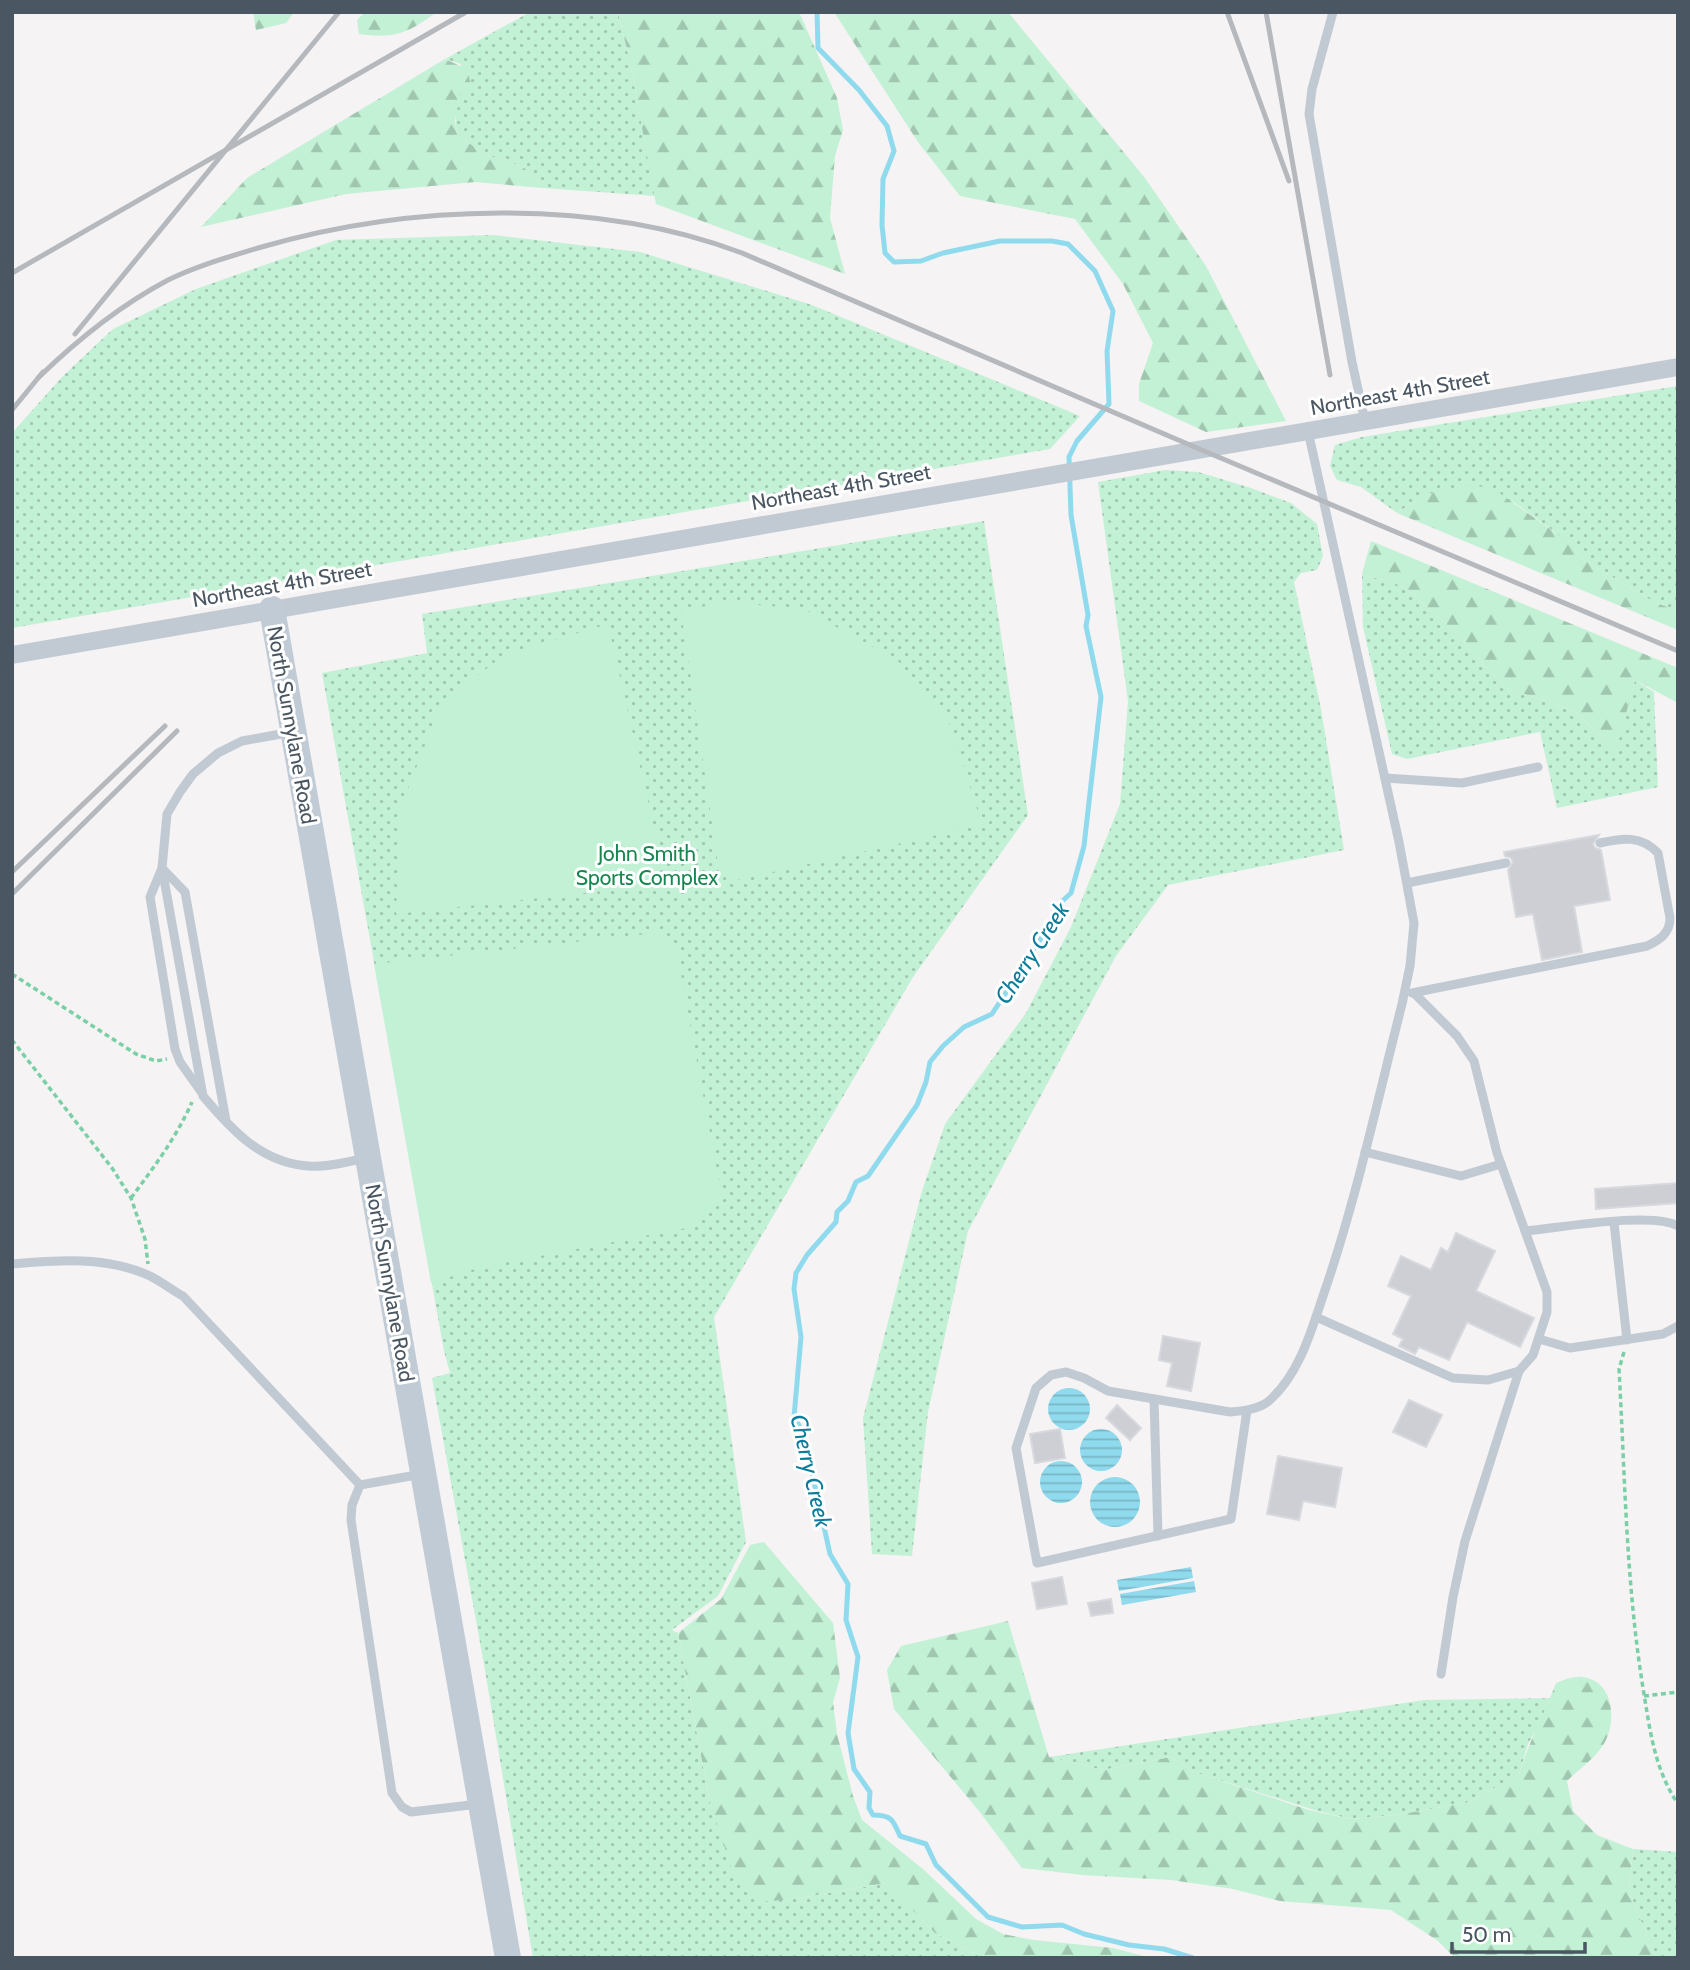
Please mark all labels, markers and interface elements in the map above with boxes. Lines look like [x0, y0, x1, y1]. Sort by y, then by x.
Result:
street label: Northeast 4th Street [1308, 364, 1492, 420]
street label: Northeast 4th Street [749, 459, 933, 515]
street label: Northeast 4th Street [190, 556, 374, 612]
street label: North Sunnylane Road [262, 624, 322, 826]
park label: John Smith Sports Complex [576, 841, 718, 890]
water label: Cherry Creek [989, 896, 1076, 1009]
street label: North Sunnylane Road [360, 1182, 420, 1384]
water label: Cherry Creek [784, 1412, 838, 1531]
scale bar [1452, 1910, 1585, 1954]
text: 50 m [1462, 1922, 1511, 1947]

